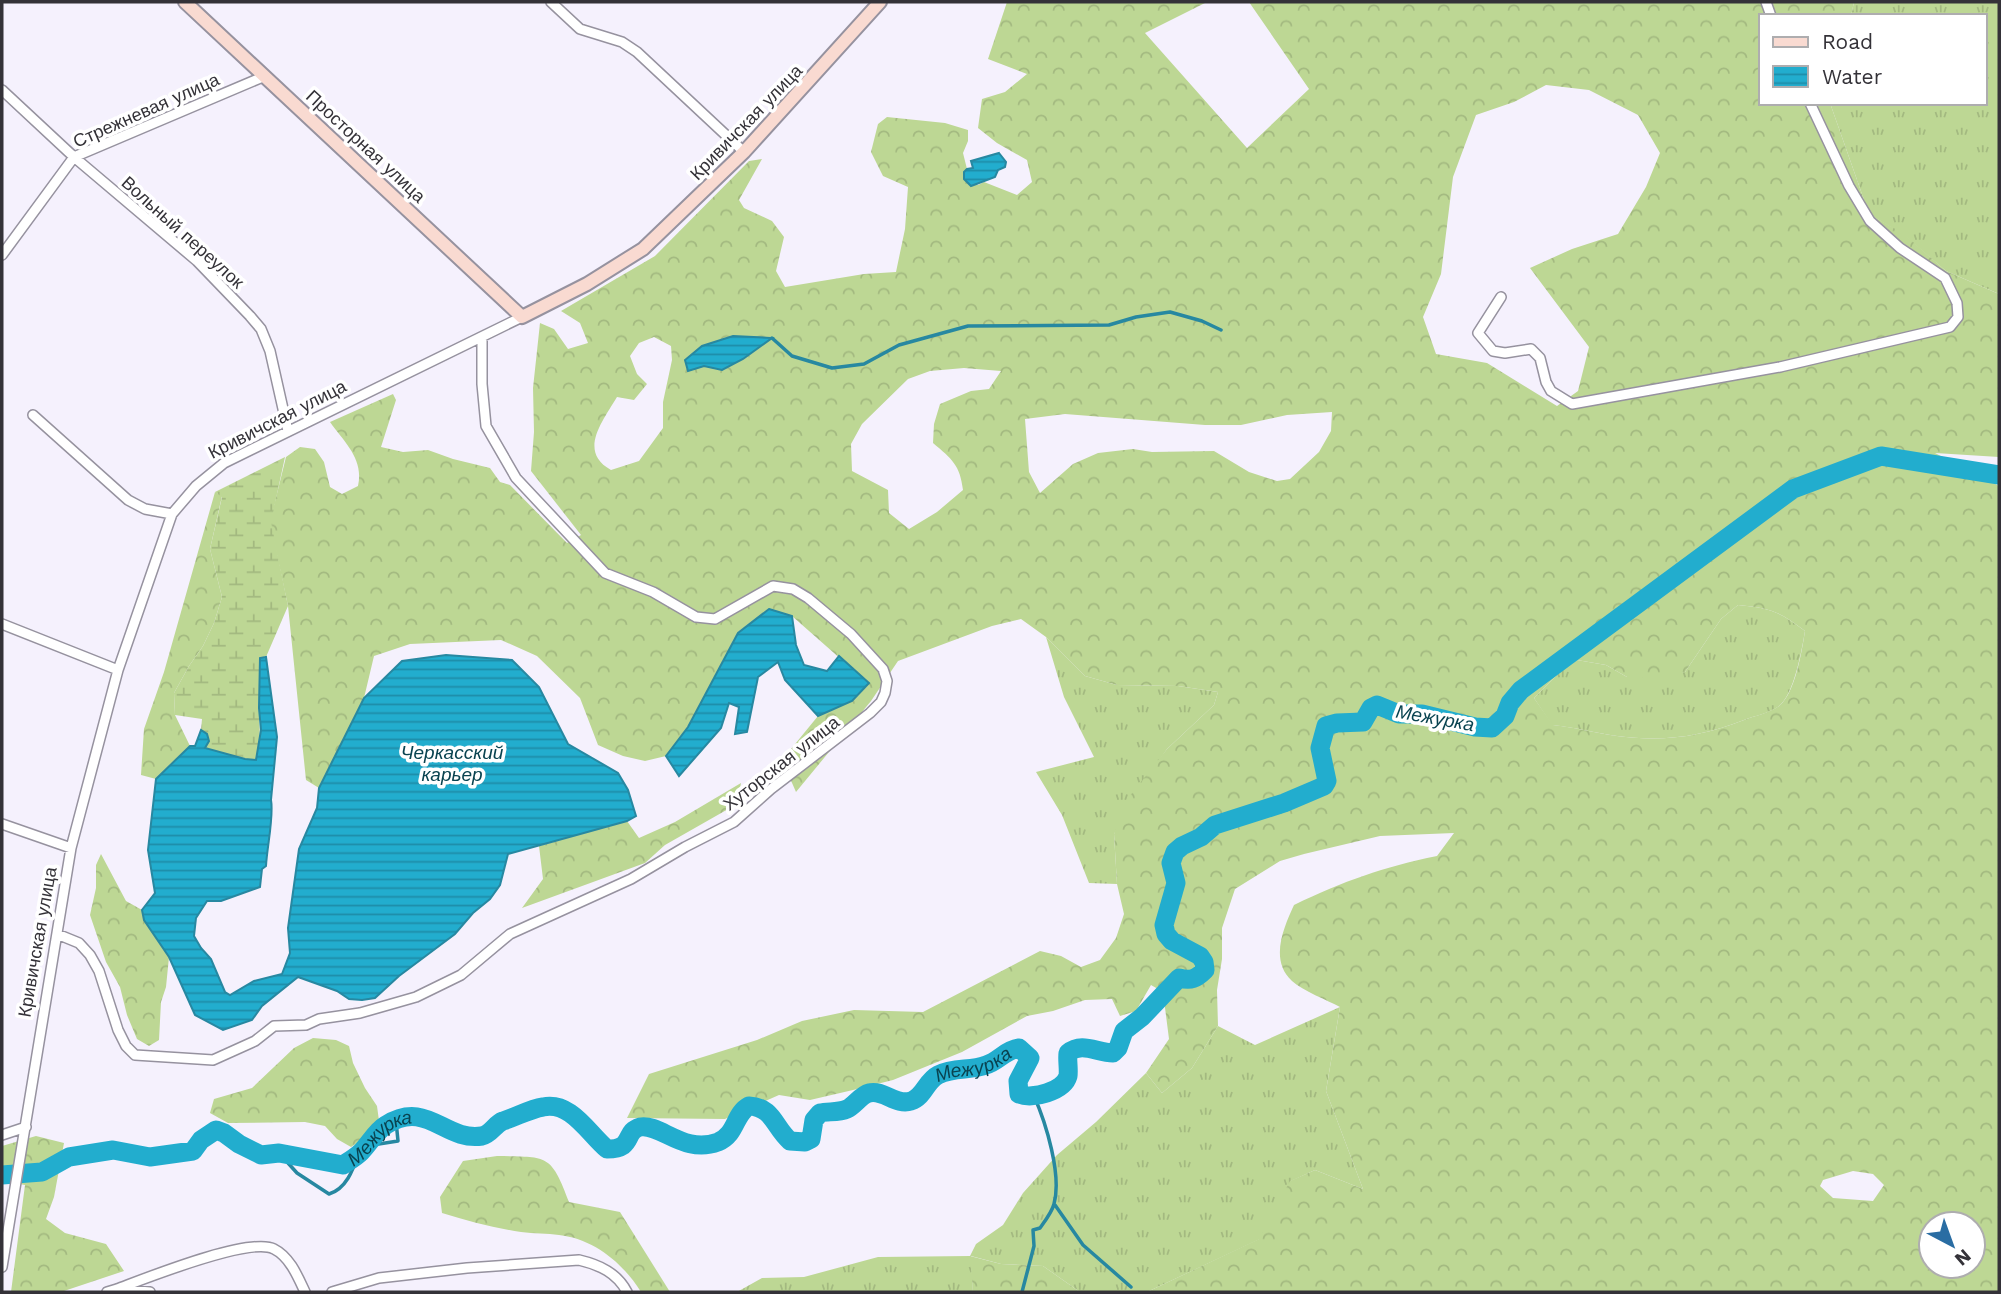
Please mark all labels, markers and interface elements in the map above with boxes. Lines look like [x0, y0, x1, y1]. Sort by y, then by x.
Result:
legend [1759, 14, 1987, 105]
text: Road [1822, 29, 1873, 54]
street label: Кривичская улица [686, 59, 807, 184]
text: Water [1822, 64, 1883, 89]
street label: Стрежневая улица [70, 68, 223, 152]
street label: Просторная улица [302, 85, 431, 207]
street label: Вольный переулок [118, 172, 249, 293]
street label: Кривичская улица [204, 375, 350, 463]
water label: Межурка [1394, 700, 1476, 736]
street label: Хуторская улица [719, 711, 844, 815]
water label: Черкасский карьер [401, 741, 504, 786]
street label: Кривичская улица [13, 864, 61, 1019]
water label: Межурка [932, 1041, 1016, 1086]
water label: Межурка [342, 1105, 413, 1170]
north arrow [1917, 1210, 1987, 1280]
text: N [1950, 1244, 1976, 1271]

